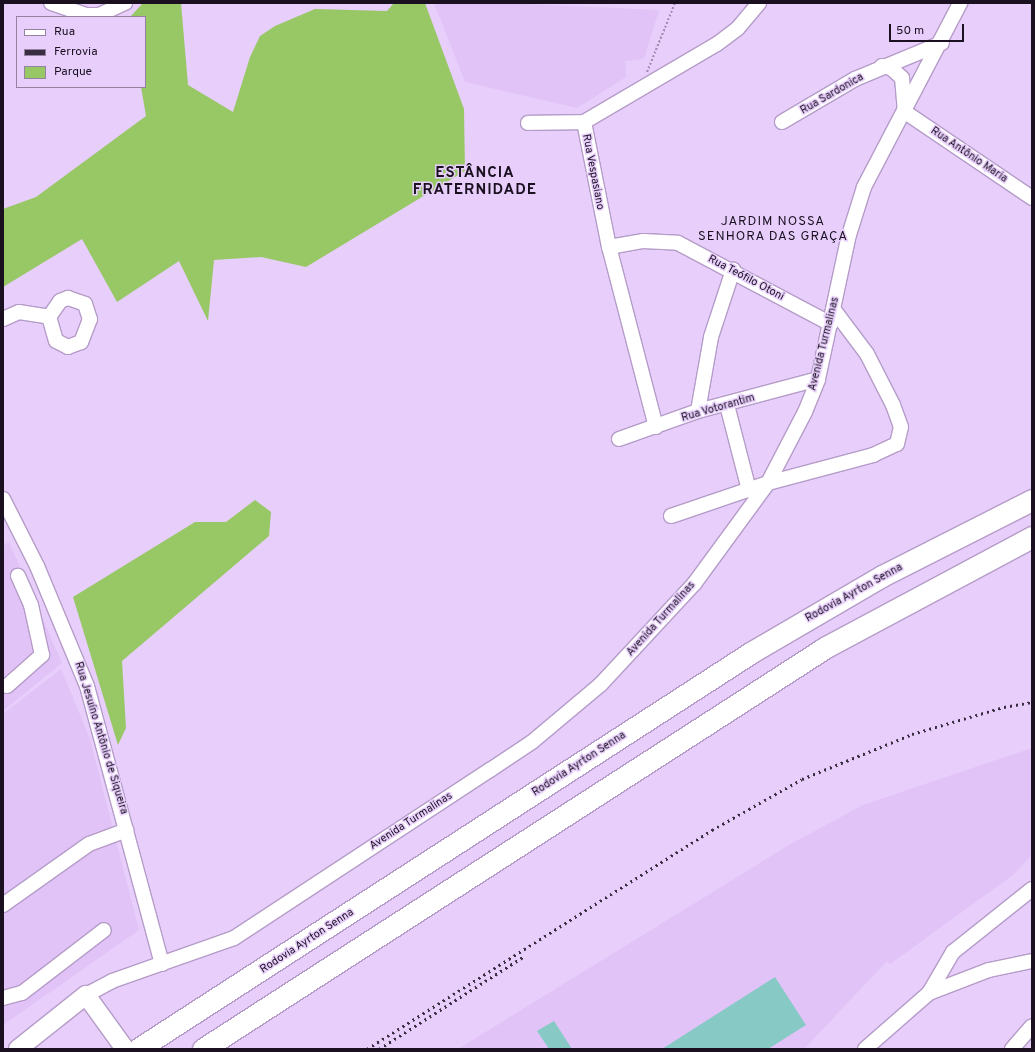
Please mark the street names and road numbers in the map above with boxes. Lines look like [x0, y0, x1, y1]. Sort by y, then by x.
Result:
street label: Rua Sardonica [798, 71, 866, 117]
street label: Rua Antônio Maria [928, 124, 1010, 186]
street label: Rua Vespasiano [579, 133, 607, 211]
street label: Rua Teófilo Otoni [706, 252, 786, 304]
street label: Avenida Turmalinas [806, 296, 842, 392]
street label: Rua Votorantim [680, 391, 756, 425]
street label: Rodovia Ayrton Senna [803, 561, 905, 625]
street label: Avenida Turmalinas [624, 579, 698, 659]
street label: Rua Jesuíno Antônio de Siqueira [71, 660, 131, 816]
street label: Rodovia Ayrton Senna [530, 729, 628, 799]
street label: Avenida Turmalinas [367, 789, 455, 853]
street label: Rodovia Ayrton Senna [258, 906, 356, 976]

